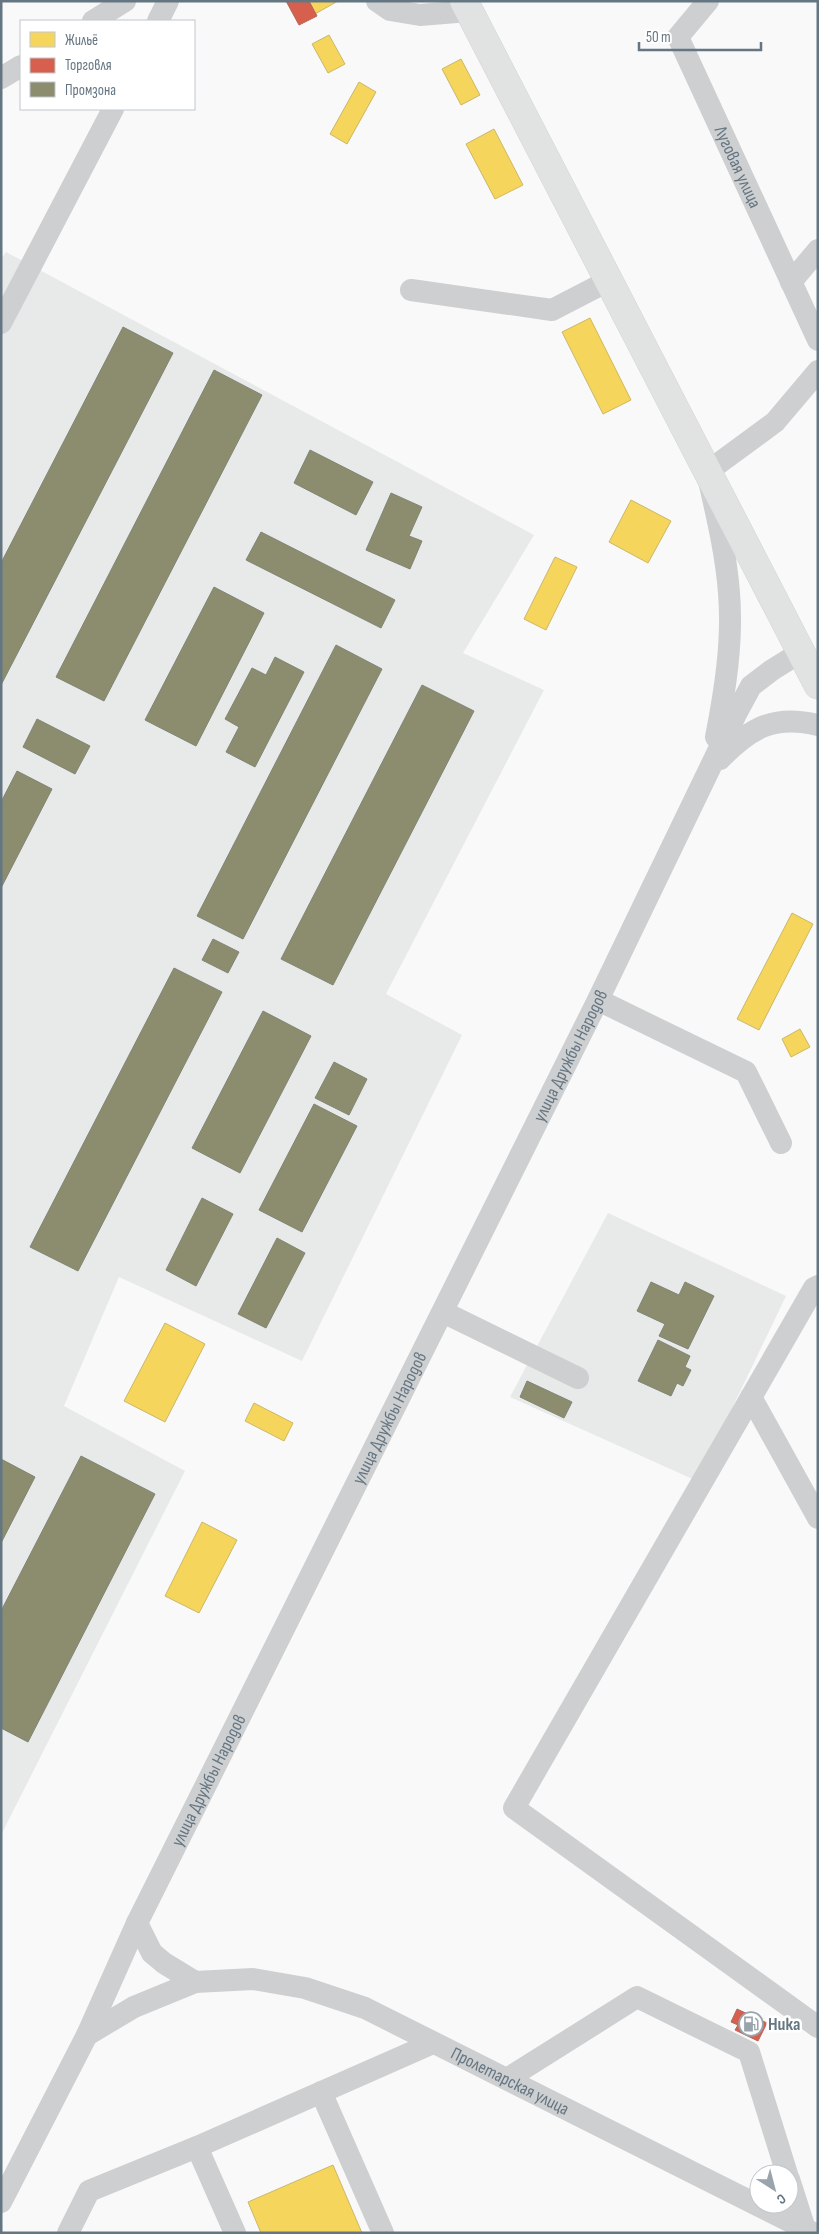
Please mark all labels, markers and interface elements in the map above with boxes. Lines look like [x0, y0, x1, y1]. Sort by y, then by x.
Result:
legend [20, 20, 195, 110]
scale bar [639, 20, 762, 52]
text: 50 m [646, 28, 671, 47]
text: Жильё [65, 31, 98, 50]
text: Торговля [65, 56, 112, 75]
text: Промзона [65, 81, 116, 100]
street label: Луговая улица [709, 122, 766, 211]
street label: улица Дружбы Народов [529, 986, 612, 1125]
street label: улица Дружбы Народов [348, 1349, 431, 1488]
street label: улица Дружбы Народов [167, 1711, 250, 1850]
fuel station icon: Ника [738, 2011, 764, 2037]
place label: Ника [768, 2014, 800, 2035]
street label: Пролетарская улица [447, 2043, 573, 2120]
north arrow [749, 2164, 799, 2214]
text: С [773, 2190, 789, 2208]

